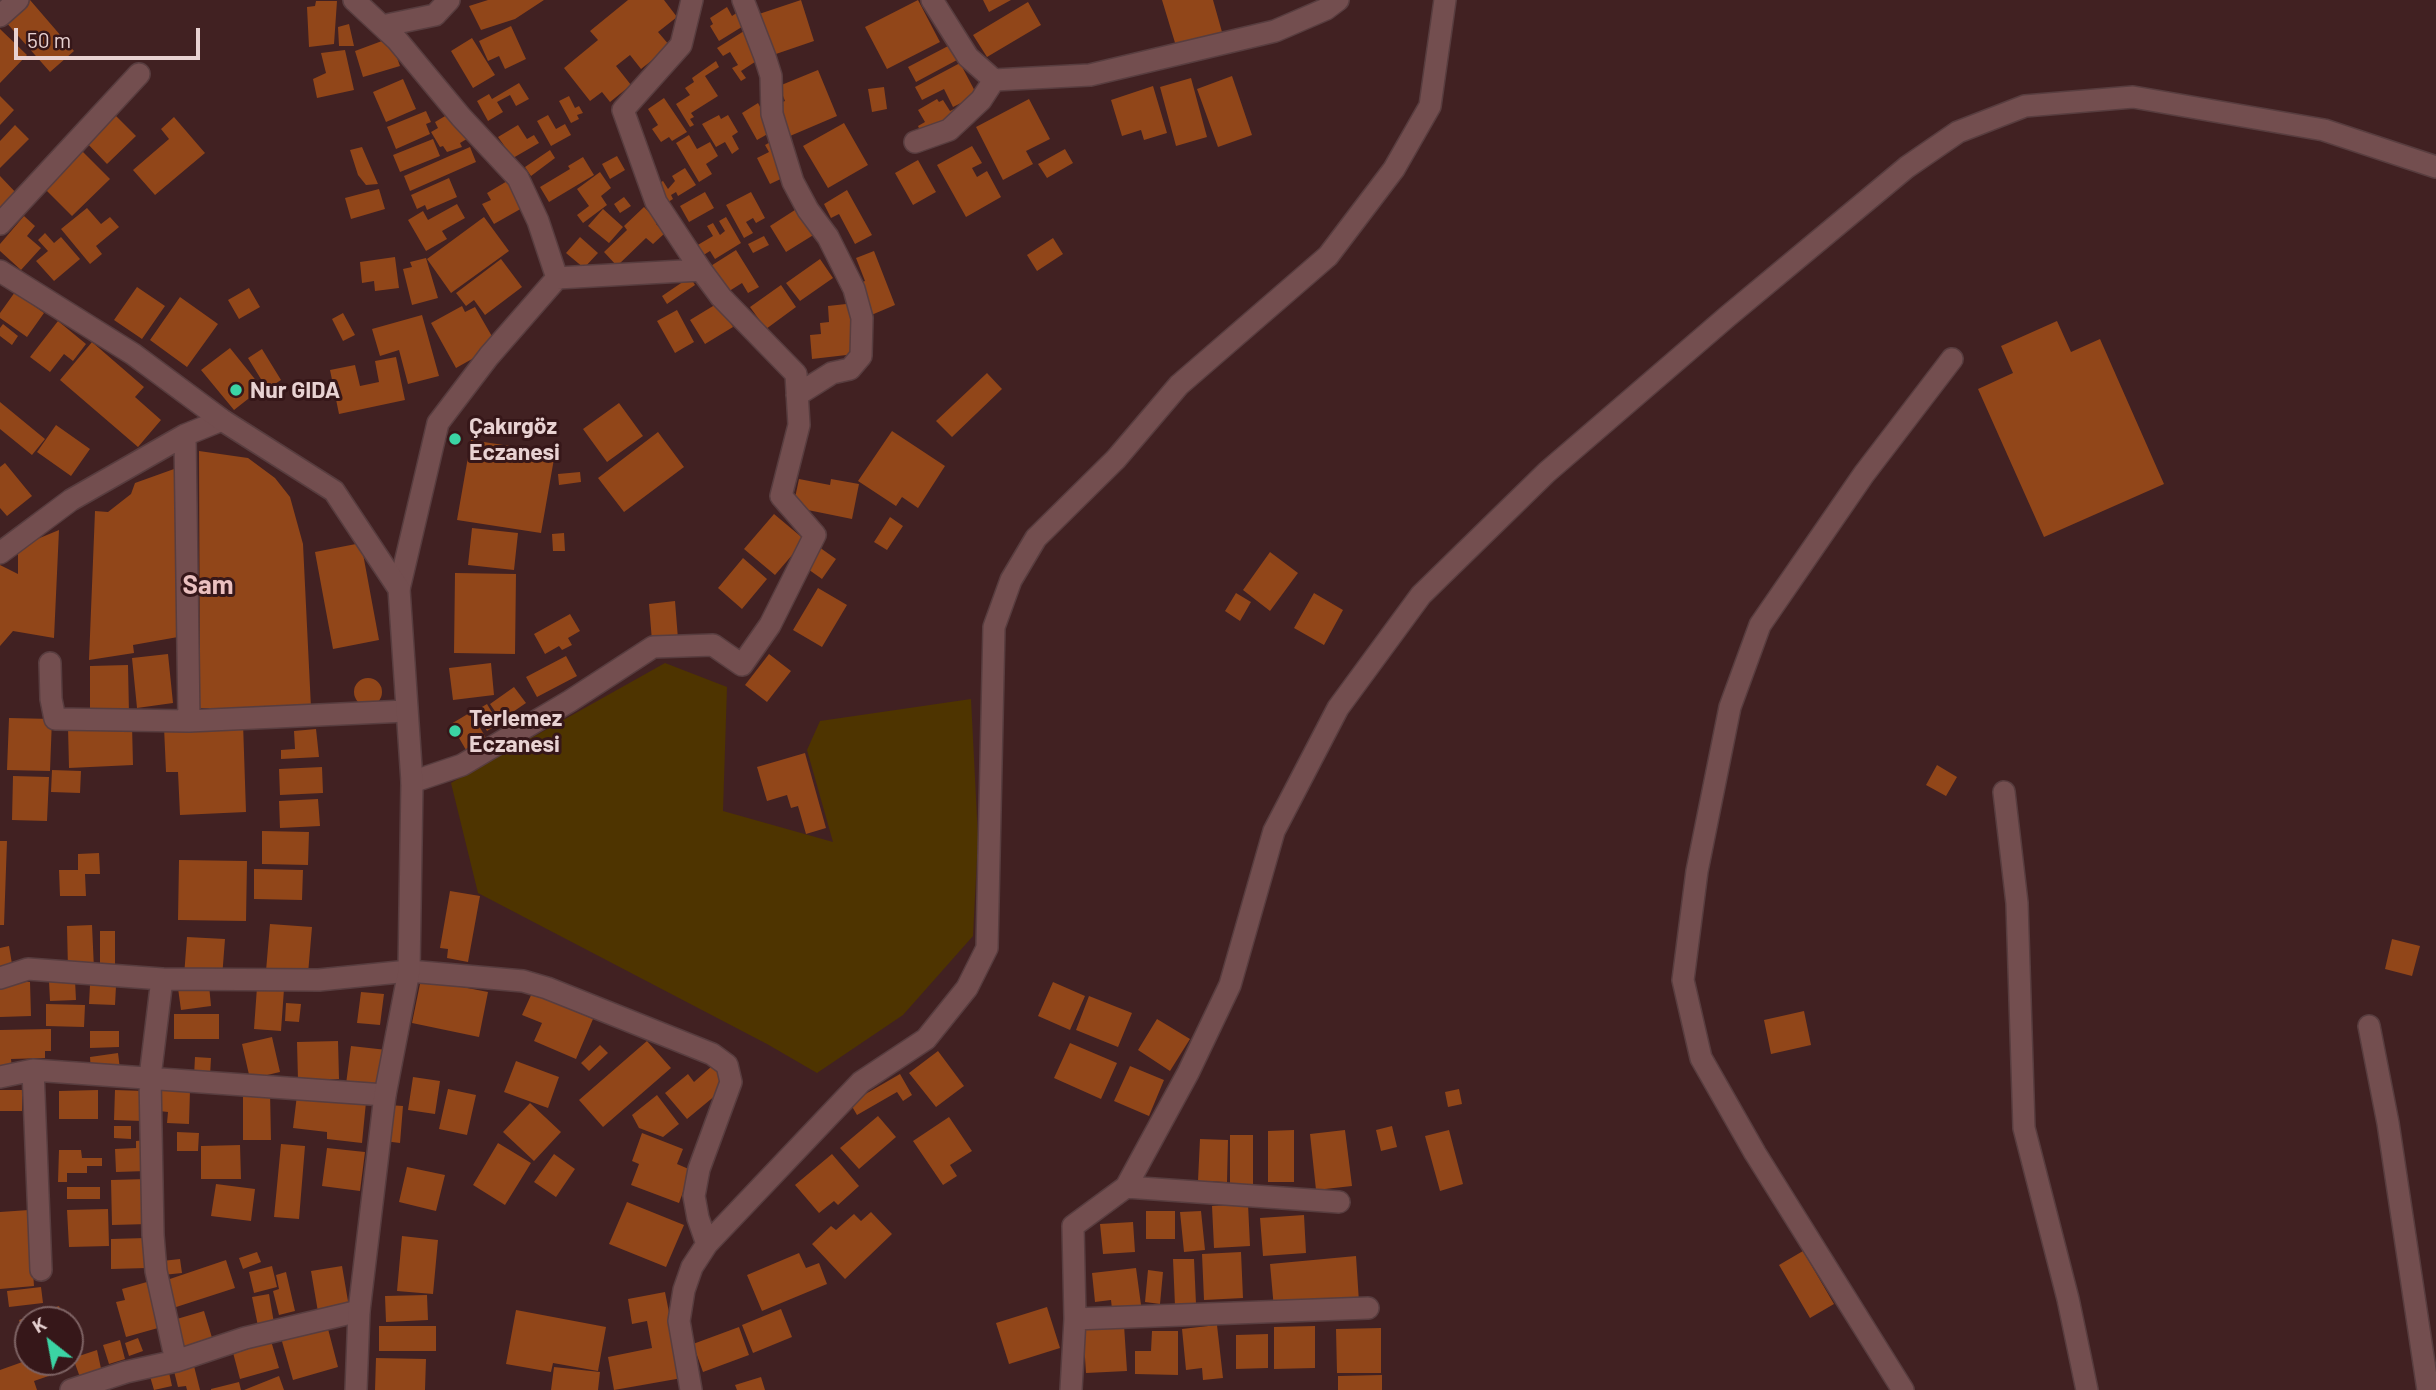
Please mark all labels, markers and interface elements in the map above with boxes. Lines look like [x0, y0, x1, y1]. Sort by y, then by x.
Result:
scale bar [18, 14, 203, 58]
text: 50 m [27, 27, 71, 52]
place label: Nur GIDA [250, 376, 340, 404]
marker: Nur GIDA [228, 382, 244, 398]
place label: Çakırgöz Eczanesi [469, 412, 560, 466]
marker: Çakırgöz Eczanesi [447, 431, 463, 447]
district label: Sam [183, 569, 233, 601]
place label: Terlemez Eczanesi [469, 704, 562, 758]
marker: Terlemez Eczanesi [447, 723, 463, 739]
north arrow [14, 1306, 84, 1376]
text: K [28, 1311, 50, 1337]

